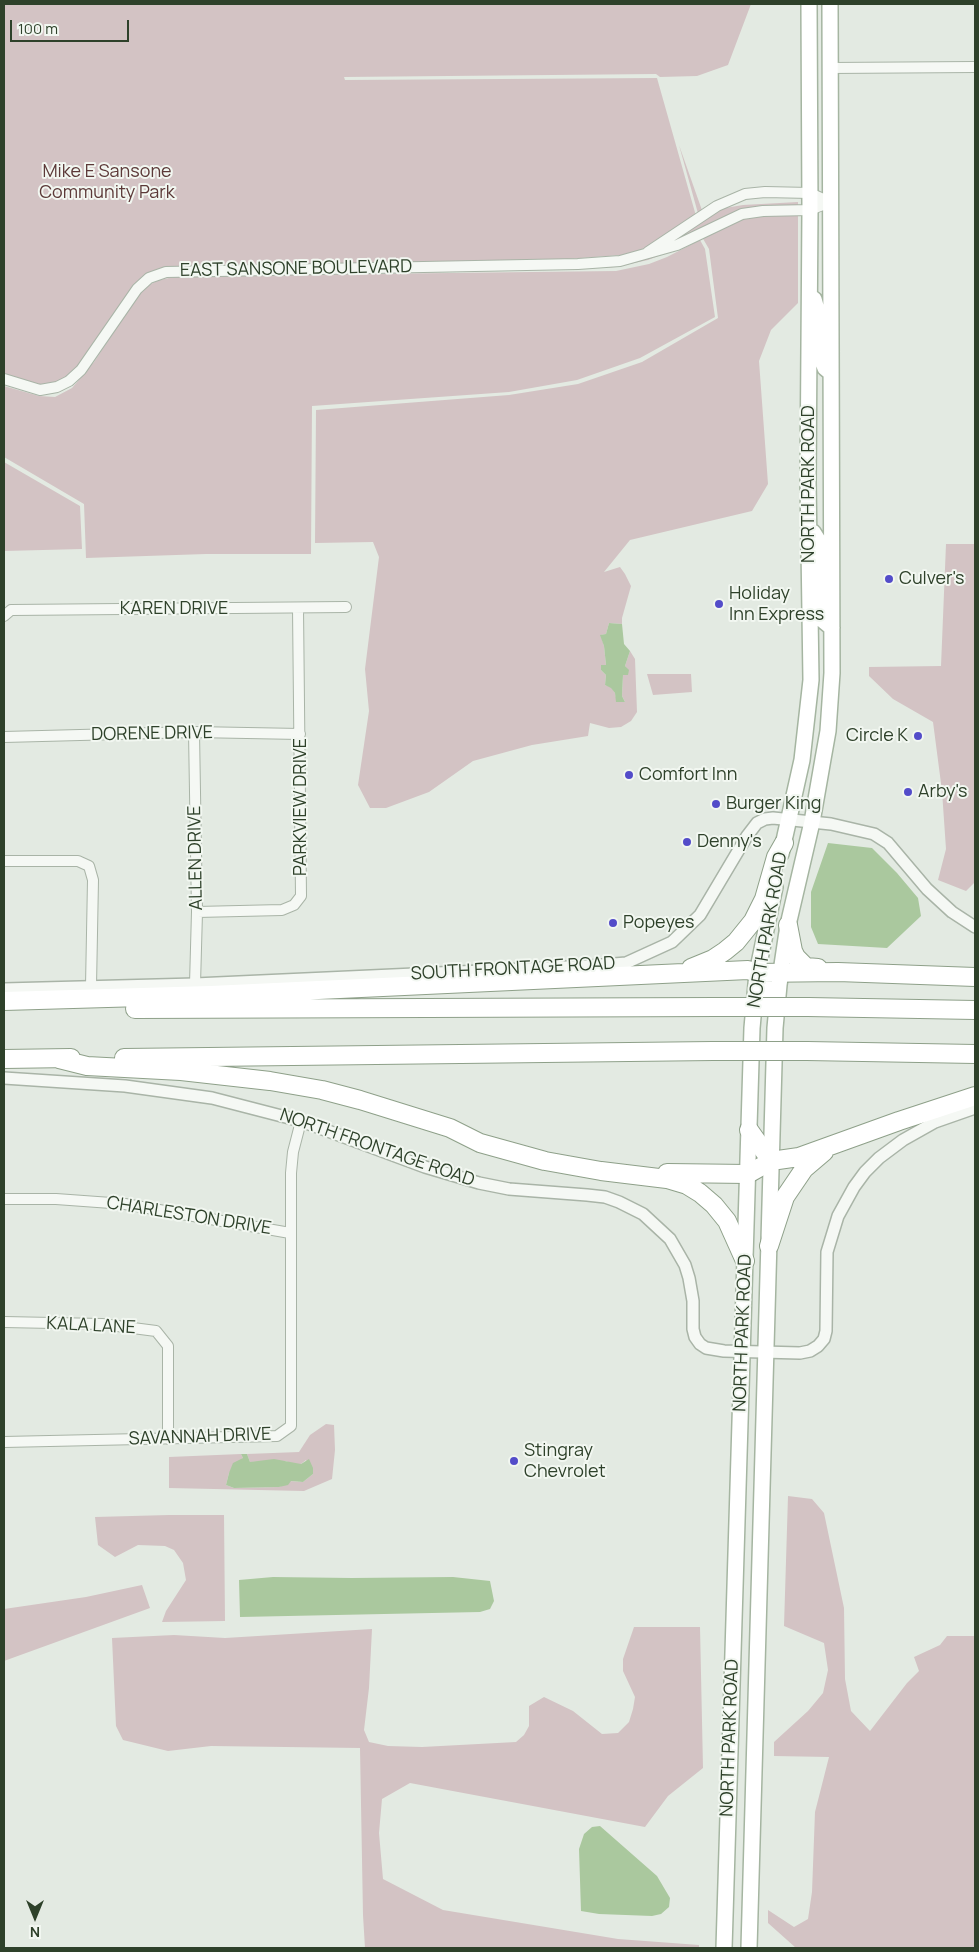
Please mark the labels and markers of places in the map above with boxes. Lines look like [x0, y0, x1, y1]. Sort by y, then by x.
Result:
place label: Culver's [899, 568, 964, 590]
marker: Culver's [883, 573, 895, 585]
place label: Holiday Inn Express [729, 583, 824, 626]
marker: Holiday Inn Express [713, 598, 725, 610]
place label: Circle K [846, 725, 908, 747]
marker: Circle K [912, 730, 924, 742]
place label: Comfort Inn [639, 764, 737, 786]
marker: Comfort Inn [623, 769, 635, 781]
place label: Arby's [918, 781, 967, 803]
marker: Arby's [902, 786, 914, 798]
place label: Burger King [726, 793, 821, 815]
marker: Burger King [710, 798, 722, 810]
place label: Denny's [697, 831, 762, 853]
marker: Denny's [681, 836, 693, 848]
place label: Popeyes [623, 912, 695, 934]
marker: Popeyes [607, 917, 619, 929]
place label: Stingray Chevrolet [524, 1440, 606, 1482]
marker: Stingray Chevrolet [508, 1455, 520, 1467]

